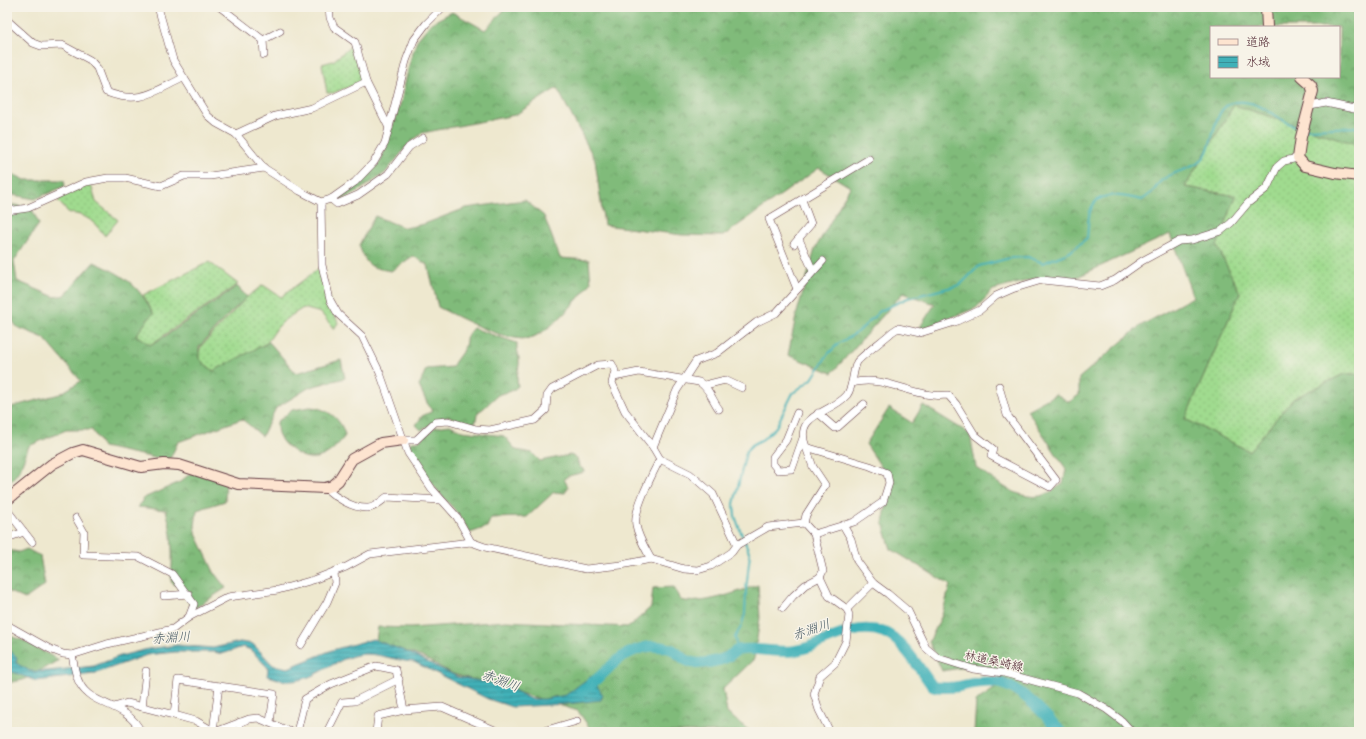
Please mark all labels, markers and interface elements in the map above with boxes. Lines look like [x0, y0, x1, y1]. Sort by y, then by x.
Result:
legend [1210, 26, 1340, 78]
text: 道路 [1246, 34, 1270, 49]
text: 水域 [1246, 54, 1270, 69]
water label: 赤淵川 [790, 615, 832, 644]
water label: 赤淵川 [151, 628, 191, 647]
street label: 林道桑崎線 [963, 647, 1025, 674]
water label: 赤淵川 [480, 666, 522, 695]

